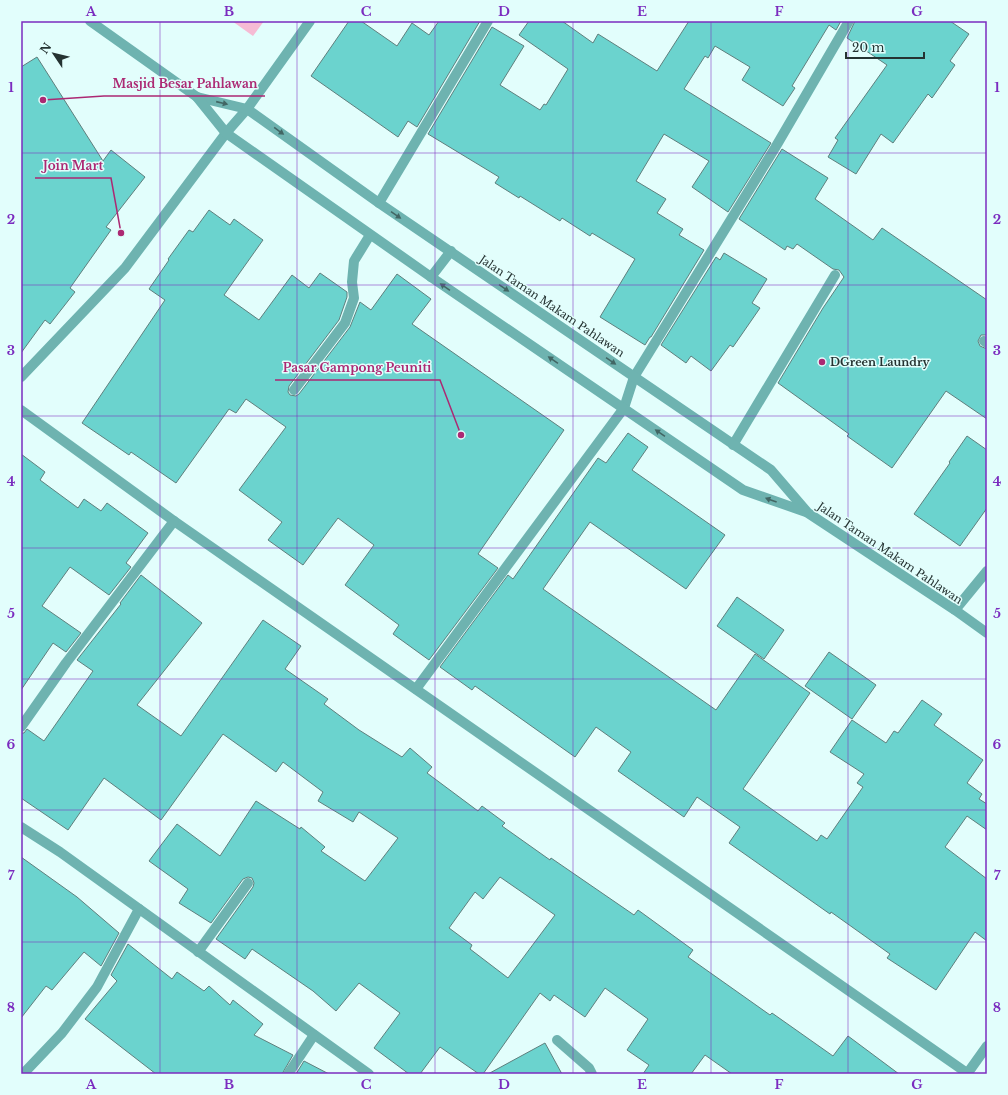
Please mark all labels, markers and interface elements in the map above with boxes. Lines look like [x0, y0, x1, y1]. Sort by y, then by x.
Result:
text: A [85, 3, 97, 20]
text: B [224, 3, 234, 20]
text: C [361, 3, 372, 20]
text: D [498, 3, 510, 20]
text: E [637, 3, 647, 20]
text: F [775, 3, 784, 20]
text: G [911, 3, 923, 20]
north arrow [34, 34, 74, 74]
scale bar [846, 34, 924, 60]
text: N [37, 39, 55, 57]
text: 20 m [852, 40, 884, 55]
callout: Masjid Besar Pahlawan [104, 72, 265, 96]
text: Masjid Besar Pahlawan [112, 76, 258, 91]
text: 1 [8, 79, 14, 96]
text: 1 [994, 79, 1000, 96]
one-way arrow [216, 101, 228, 107]
one-way arrow [273, 127, 284, 136]
callout: Join Mart [35, 154, 111, 178]
text: Join Mart [40, 158, 103, 173]
text: 2 [7, 211, 15, 228]
one-way arrow [391, 211, 401, 219]
text: 2 [993, 211, 1001, 228]
street label: Jalan Taman Makam Pahlawan [475, 251, 628, 360]
one-way arrow [440, 283, 450, 291]
one-way arrow [499, 284, 509, 292]
text: 3 [7, 342, 15, 359]
text: 3 [993, 342, 1001, 359]
place label: DGreen Laundry [830, 355, 930, 369]
callout: Pasar Gampong Peuniti [275, 356, 440, 380]
one-way arrow [547, 356, 558, 364]
one-way arrow [606, 357, 616, 365]
marker: DGreen Laundry [817, 357, 827, 367]
text: Pasar Gampong Peuniti [283, 360, 432, 375]
one-way arrow [655, 429, 665, 437]
text: 4 [7, 473, 16, 490]
text: 4 [993, 473, 1002, 490]
one-way arrow [764, 496, 776, 502]
street label: Jalan Taman Makam Pahlawan [813, 498, 966, 607]
text: 5 [7, 605, 15, 622]
text: 5 [993, 605, 1001, 622]
text: 6 [7, 736, 16, 753]
text: 6 [993, 736, 1002, 753]
text: 7 [8, 867, 15, 884]
text: 7 [994, 867, 1001, 884]
text: 8 [7, 999, 15, 1016]
text: 8 [993, 999, 1001, 1016]
text: A [85, 1076, 97, 1093]
text: B [224, 1076, 234, 1093]
text: C [361, 1076, 372, 1093]
text: D [498, 1076, 510, 1093]
text: E [637, 1076, 647, 1093]
text: F [775, 1076, 784, 1093]
text: G [911, 1076, 923, 1093]

